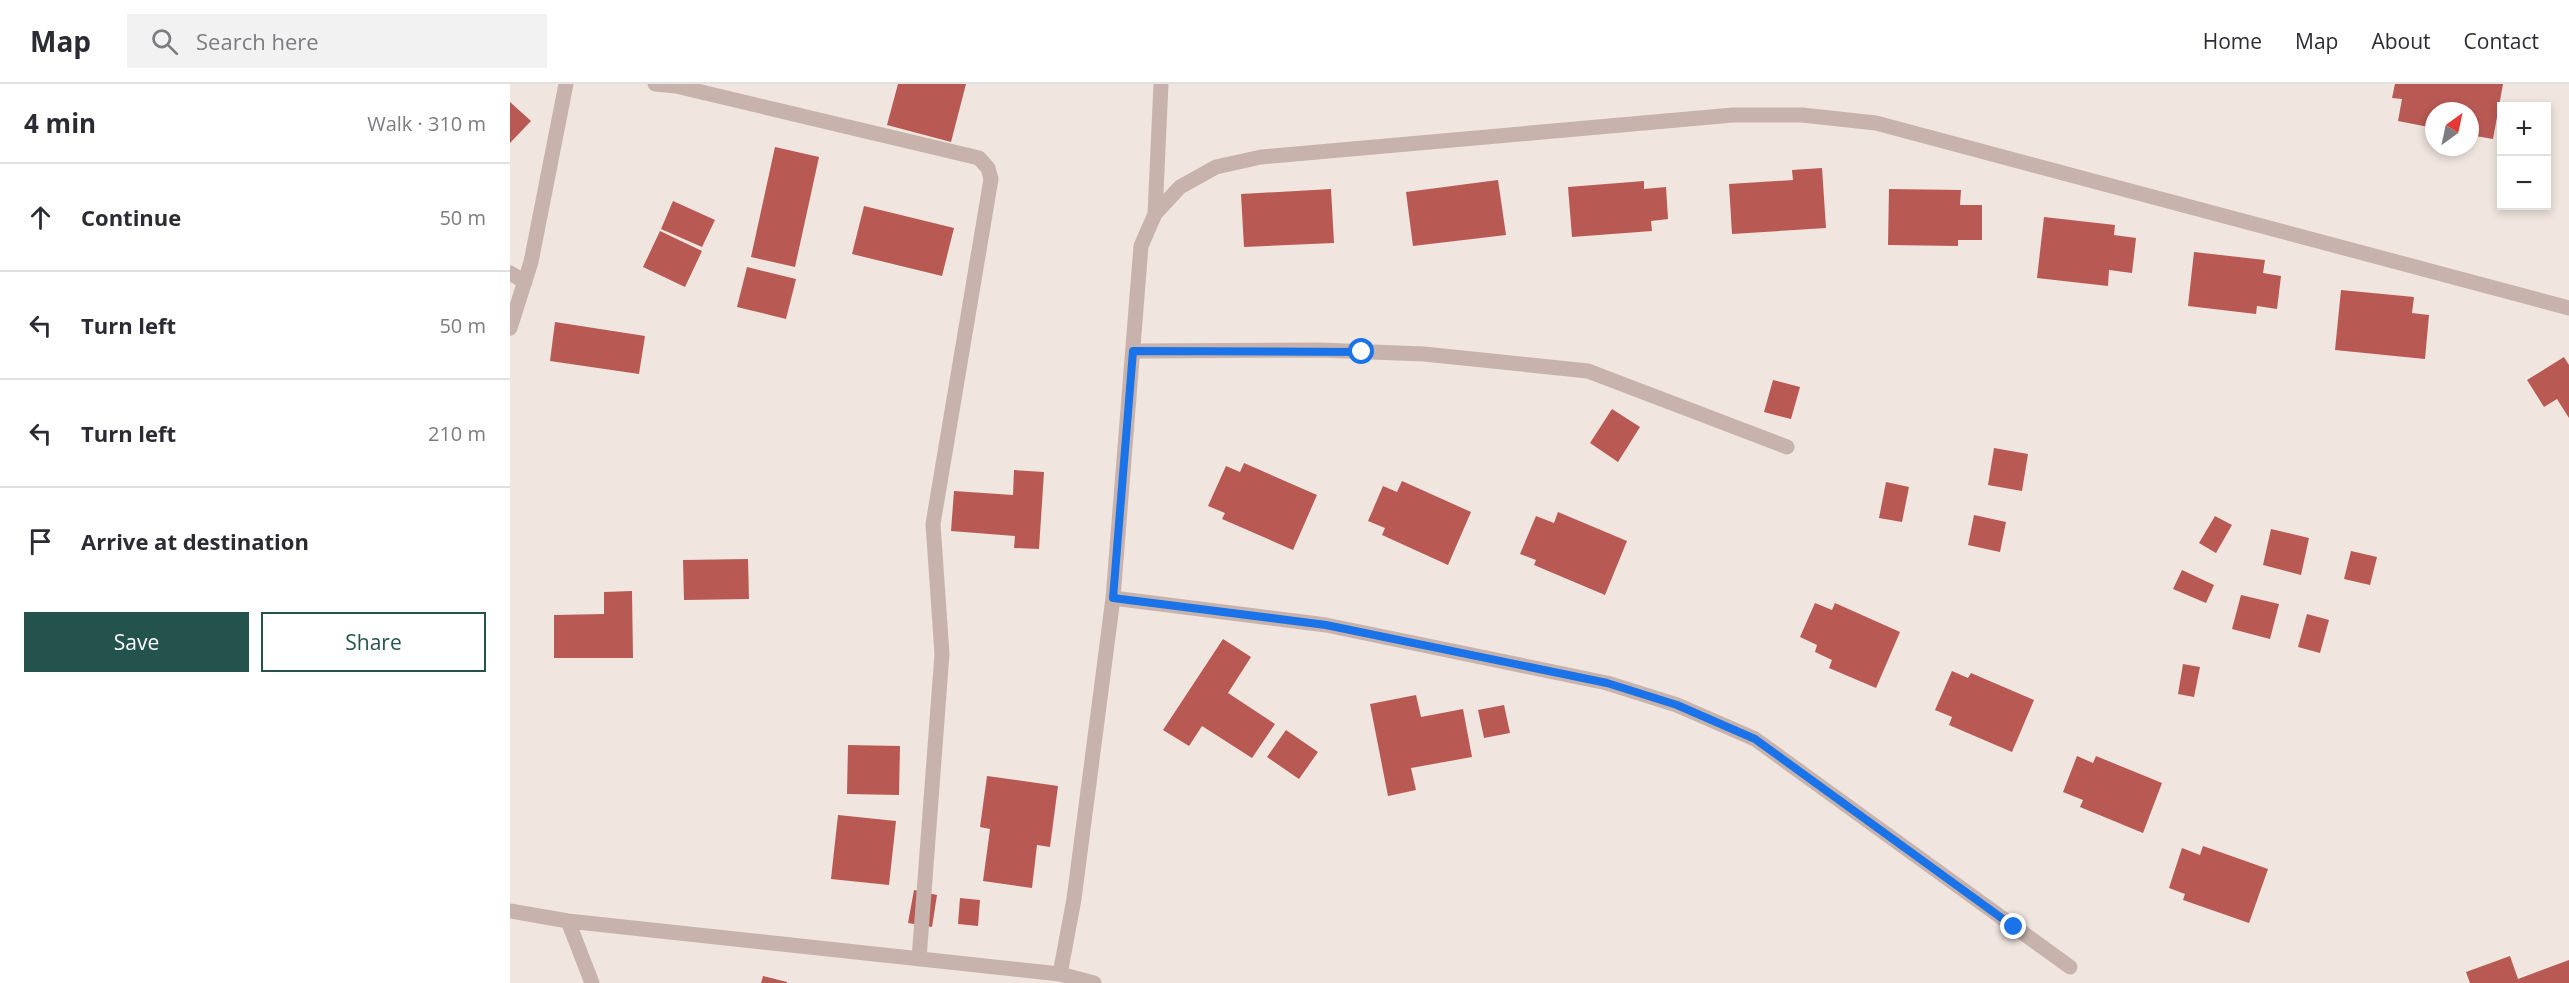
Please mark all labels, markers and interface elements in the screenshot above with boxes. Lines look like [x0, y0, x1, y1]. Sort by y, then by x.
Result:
search box [127, 14, 547, 68]
text: Map [30, 22, 91, 60]
icon: search [148, 25, 181, 58]
text: Search here [196, 26, 319, 56]
text: Home [2203, 27, 2262, 55]
text: Map [2295, 27, 2338, 55]
text: About [2371, 27, 2431, 55]
text: Contact [2464, 27, 2539, 55]
north arrow [2425, 102, 2479, 156]
map controls [2497, 102, 2551, 210]
button: + [2497, 102, 2551, 156]
text: 4 min [24, 105, 96, 141]
text: Walk · 310 m [367, 110, 486, 137]
button: − [2497, 156, 2551, 210]
icon: ahead [24, 201, 57, 234]
text: Continue [81, 202, 181, 232]
text: 50 m [439, 204, 486, 231]
icon: left [24, 309, 57, 342]
text: Turn left [81, 310, 176, 340]
text: 50 m [439, 312, 486, 339]
route start [1348, 338, 1374, 364]
icon: left [24, 417, 57, 450]
text: Turn left [81, 418, 176, 448]
text: 210 m [428, 420, 486, 447]
icon: arrive [24, 525, 57, 558]
text: Arrive at destination [81, 526, 309, 556]
button: Save [24, 612, 249, 672]
button: Share [261, 612, 486, 672]
route end [2000, 913, 2026, 939]

